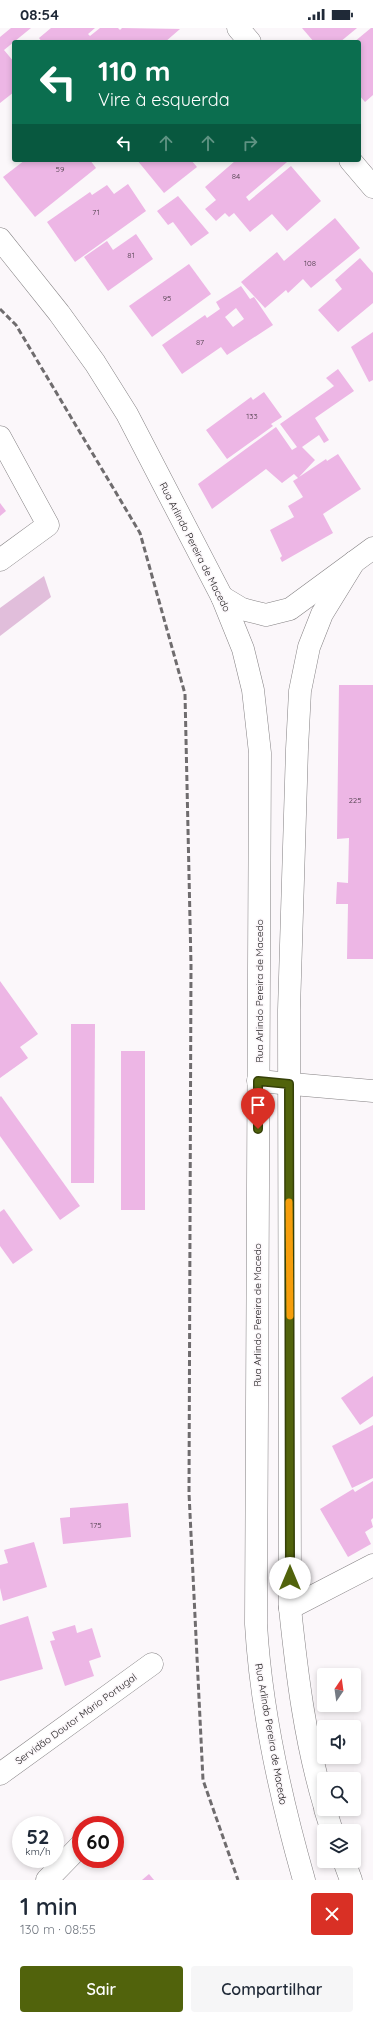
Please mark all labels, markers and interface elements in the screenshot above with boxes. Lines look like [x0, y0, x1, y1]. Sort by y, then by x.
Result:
text: 08:54 [20, 5, 59, 24]
text: 110 m [98, 53, 171, 88]
icon: left [32, 56, 84, 108]
text: Vire à esquerda [98, 88, 230, 111]
icon: left [113, 132, 135, 154]
icon: ahead [155, 132, 177, 154]
icon: ahead [197, 132, 219, 154]
icon: right [239, 132, 261, 154]
house number: 59 [56, 164, 65, 174]
house number: 84 [232, 171, 240, 181]
house number: 71 [92, 207, 100, 217]
house number: 81 [127, 250, 135, 260]
house number: 108 [304, 258, 316, 268]
house number: 95 [163, 293, 171, 303]
house number: 87 [196, 337, 204, 347]
house number: 133 [246, 411, 258, 421]
street label: Rua Arlindo Pereira de Macedo [157, 480, 233, 614]
house number: 225 [348, 795, 362, 805]
street label: Rua Arlindo Pereira de Macedo [253, 919, 266, 1063]
pin [241, 1088, 275, 1129]
icon: arrive [247, 1094, 269, 1116]
street label: Rua Arlindo Pereira de Macedo [251, 1243, 264, 1387]
house number: 175 [90, 1520, 102, 1530]
position arrow [269, 1557, 311, 1599]
street label: Rua Arlindo Pereira de Macedo [252, 1662, 290, 1806]
north arrow [317, 1668, 361, 1712]
map controls [317, 1668, 361, 1868]
street label: Servidão Doutor Mário Portugal [13, 1670, 139, 1768]
button: sound [317, 1720, 361, 1764]
button: search [317, 1772, 361, 1816]
speed limit sign: 60 [72, 1816, 124, 1868]
text: 52 [27, 1824, 49, 1849]
button: layers [317, 1824, 361, 1868]
text: km/h [25, 1845, 51, 1858]
text: 1 min [20, 1891, 78, 1921]
button: close [311, 1893, 353, 1935]
text: 130 m · 08:55 [20, 1921, 96, 1937]
button: Sair [20, 1966, 183, 2012]
button: Compartilhar [191, 1966, 353, 2012]

